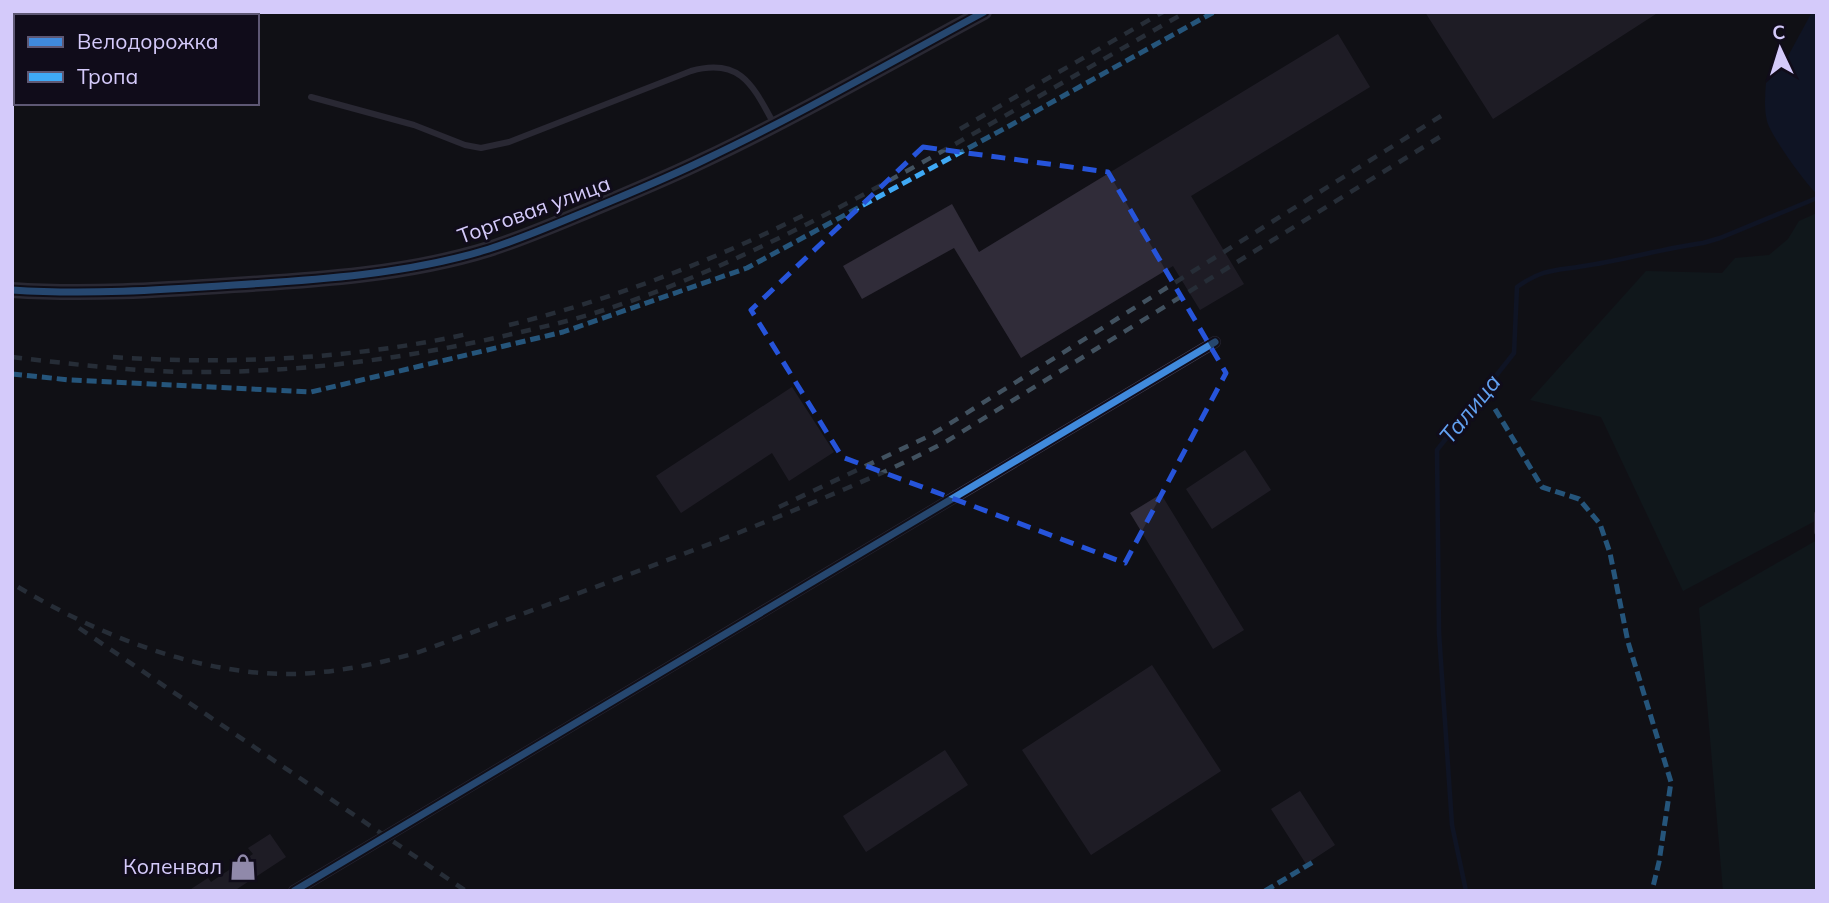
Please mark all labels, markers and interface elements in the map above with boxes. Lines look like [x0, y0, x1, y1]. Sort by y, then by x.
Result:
legend [14, 14, 259, 105]
north arrow [1745, 14, 1815, 84]
text: С [1771, 20, 1786, 44]
text: Велодорожка [77, 28, 219, 54]
text: Тропа [77, 63, 138, 89]
street label: Торговая улица [454, 169, 613, 249]
water label: Талица [1433, 368, 1507, 449]
shop icon: Коленвал [228, 852, 258, 882]
place label: Коленвал [123, 853, 222, 879]

